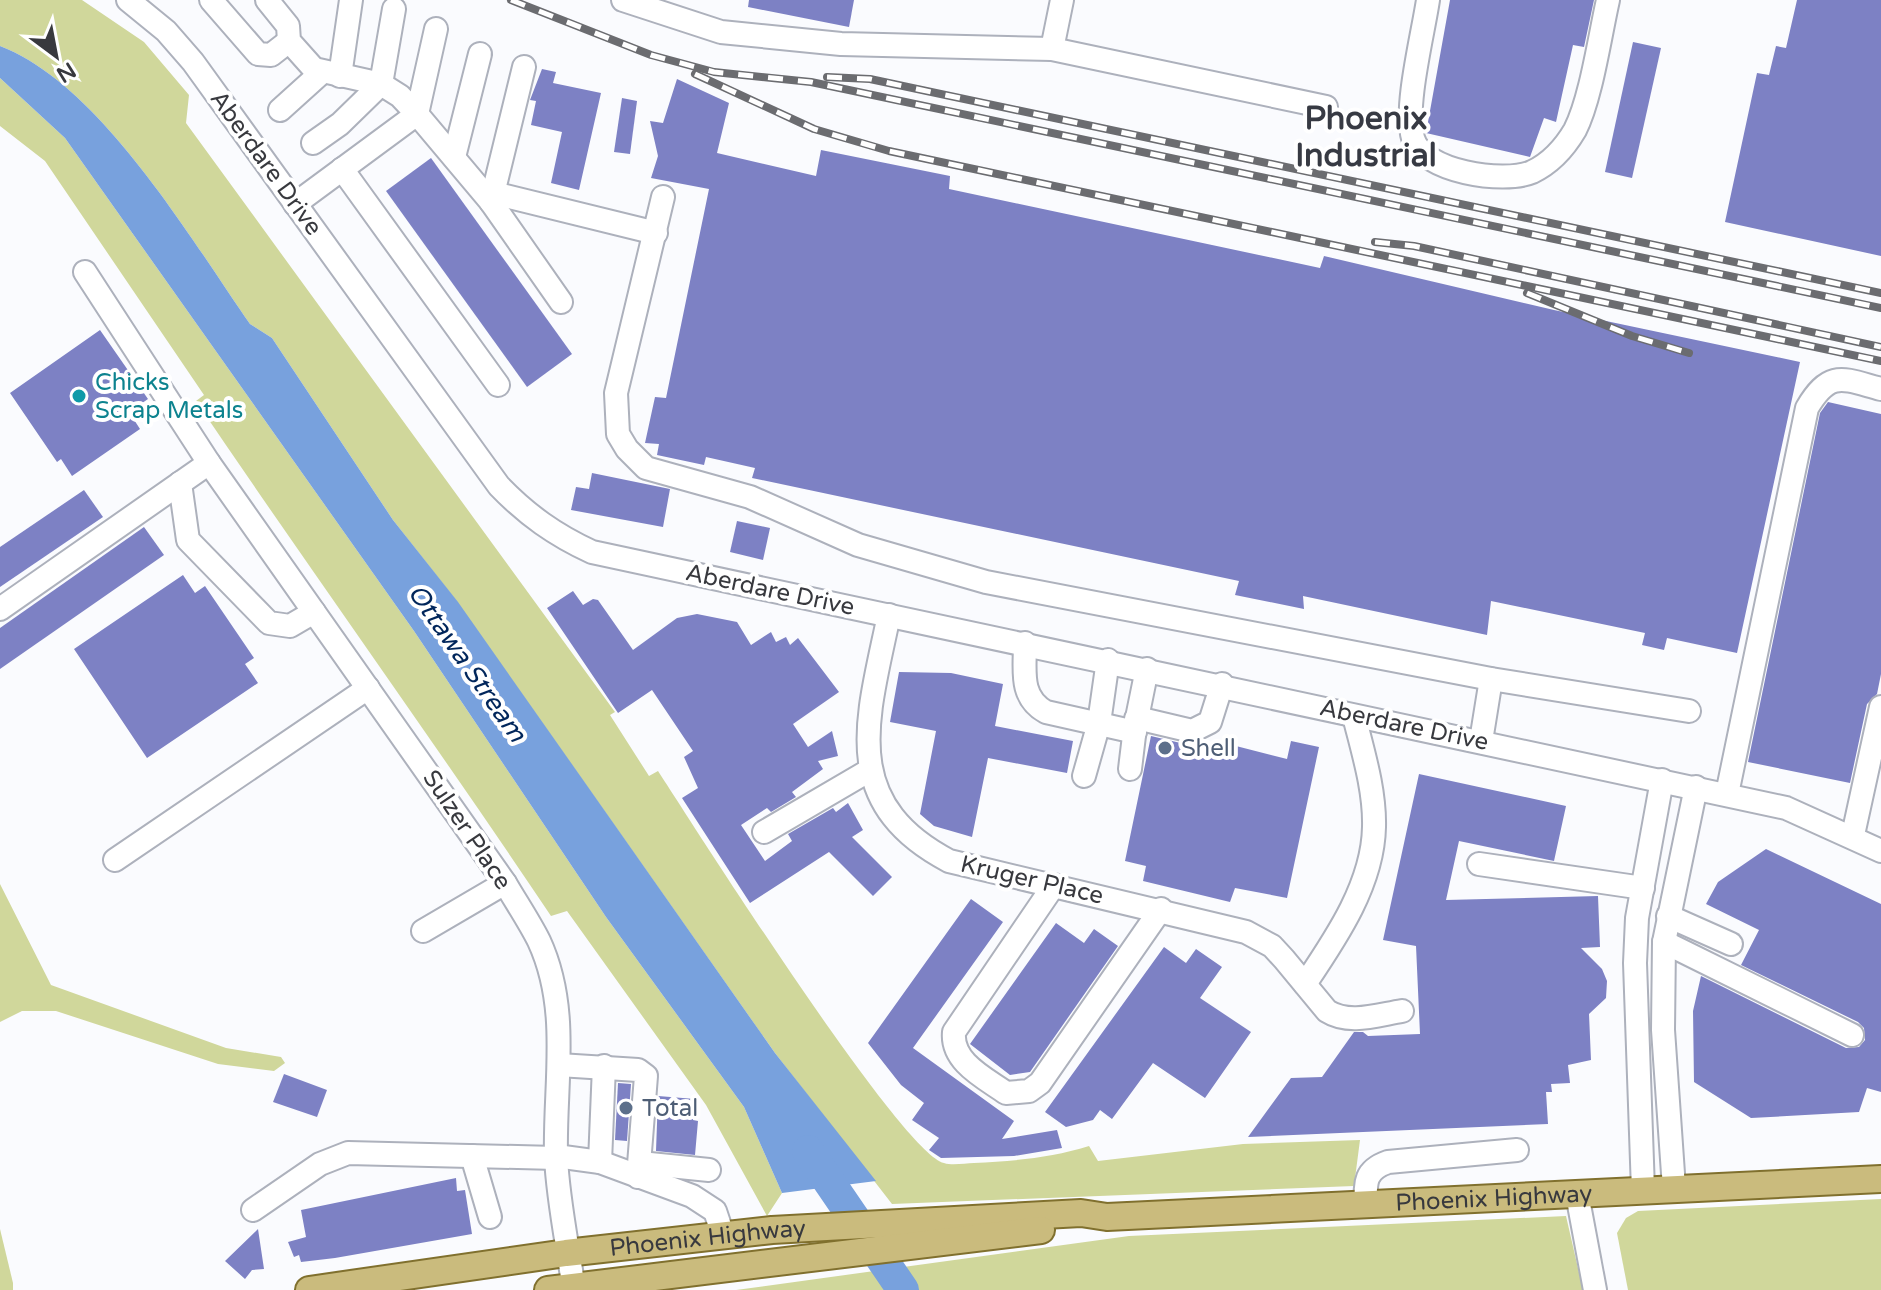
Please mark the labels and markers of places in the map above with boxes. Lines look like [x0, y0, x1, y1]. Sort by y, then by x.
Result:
place label: Chicks Scrap Metals [95, 368, 243, 425]
marker: Chicks Scrap Metals [70, 387, 88, 405]
place label: Shell [1181, 734, 1236, 763]
marker: Shell [1156, 739, 1174, 757]
place label: Total [642, 1094, 698, 1123]
marker: Total [617, 1099, 635, 1117]

